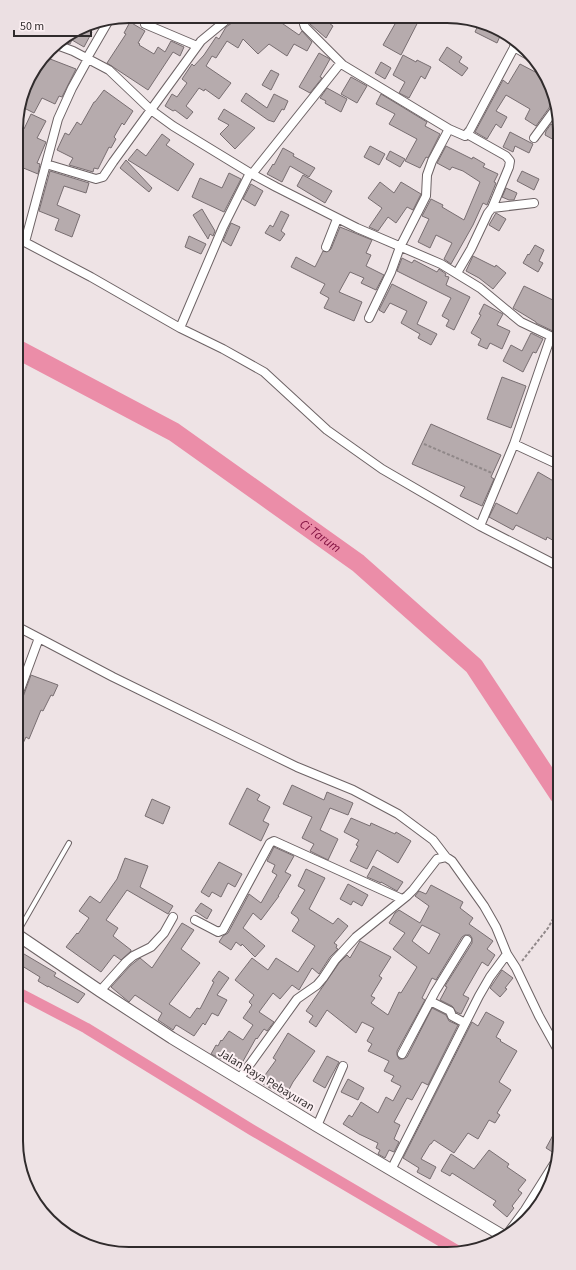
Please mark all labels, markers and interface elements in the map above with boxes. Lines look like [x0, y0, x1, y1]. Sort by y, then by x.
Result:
scale bar [14, 12, 91, 38]
text: 50 m [20, 18, 44, 35]
water label: Ci Tarum [296, 515, 345, 557]
street label: Jalan Raya Pebayuran [214, 1044, 318, 1116]

